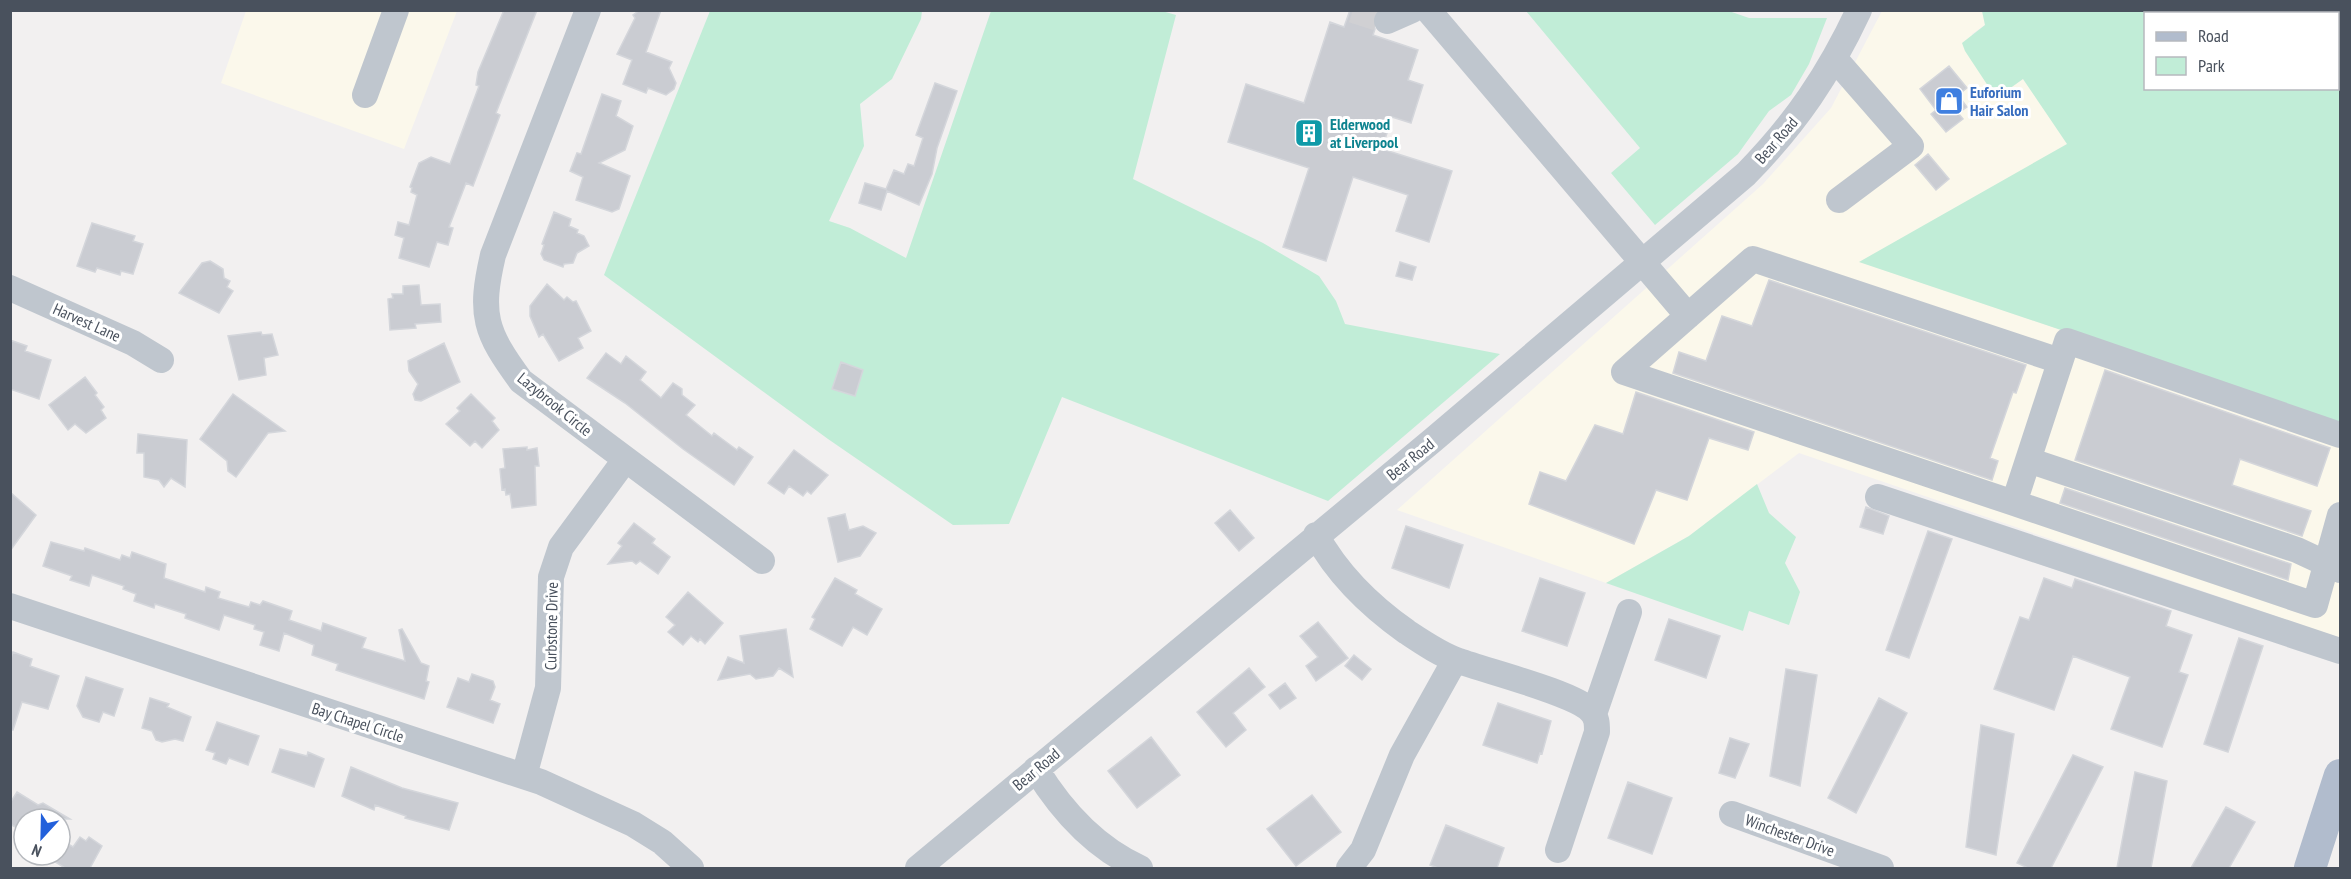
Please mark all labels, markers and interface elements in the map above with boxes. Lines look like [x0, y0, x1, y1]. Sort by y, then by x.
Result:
legend [2144, 12, 2339, 90]
text: Road [2198, 24, 2229, 47]
text: Park [2198, 54, 2225, 77]
place label: Euforium Hair Salon [1970, 82, 2029, 120]
shop icon: Euforium Hair Salon [1933, 85, 1965, 117]
street label: Bear Road [1750, 112, 1802, 168]
place label: Elderwood at Liverpool [1330, 114, 1398, 152]
building icon: Elderwood at Liverpool [1293, 117, 1325, 149]
street label: Harvest Lane [50, 298, 124, 346]
street label: Lazybrook Circle [514, 368, 596, 440]
street label: Bear Road [1382, 434, 1438, 484]
street label: Curbstone Drive [540, 582, 562, 670]
street label: Bay Chapel Circle [309, 698, 407, 746]
street label: Bear Road [1008, 743, 1064, 795]
north arrow [12, 807, 72, 867]
street label: Winchester Drive [1743, 810, 1837, 860]
text: N [29, 840, 44, 862]

